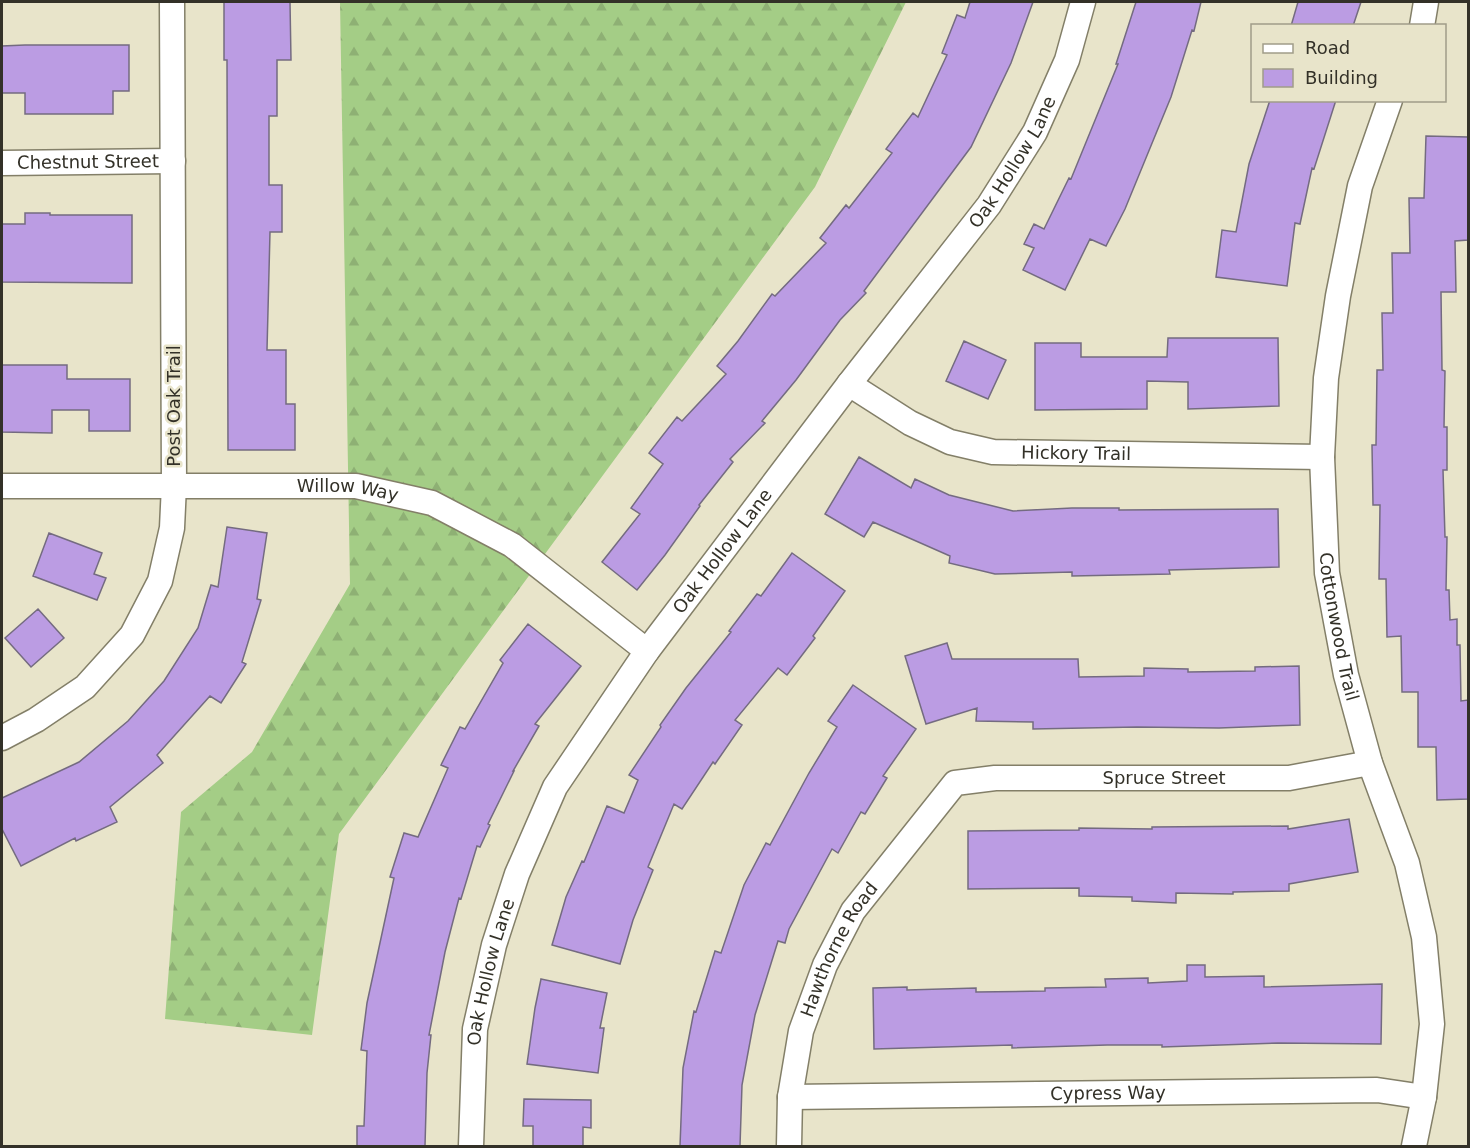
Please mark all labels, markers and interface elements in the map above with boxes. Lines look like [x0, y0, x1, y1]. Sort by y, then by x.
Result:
legend [1251, 24, 1446, 102]
text: Road [1305, 37, 1350, 58]
text: Building [1305, 67, 1378, 88]
street label: Oak Hollow Lane [964, 93, 1060, 232]
street label: Chestnut Street [17, 150, 159, 173]
street label: Post Oak Trail [163, 345, 184, 467]
street label: Hickory Trail [1021, 441, 1131, 464]
street label: Willow Way [297, 475, 401, 505]
street label: Oak Hollow Lane [668, 484, 776, 618]
street label: Cottonwood Trail [1316, 552, 1364, 703]
street label: Spruce Street [1102, 767, 1226, 788]
street label: Hawthorne Road [796, 878, 882, 1020]
street label: Oak Hollow Lane [463, 896, 518, 1046]
street label: Cypress Way [1050, 1082, 1166, 1104]

